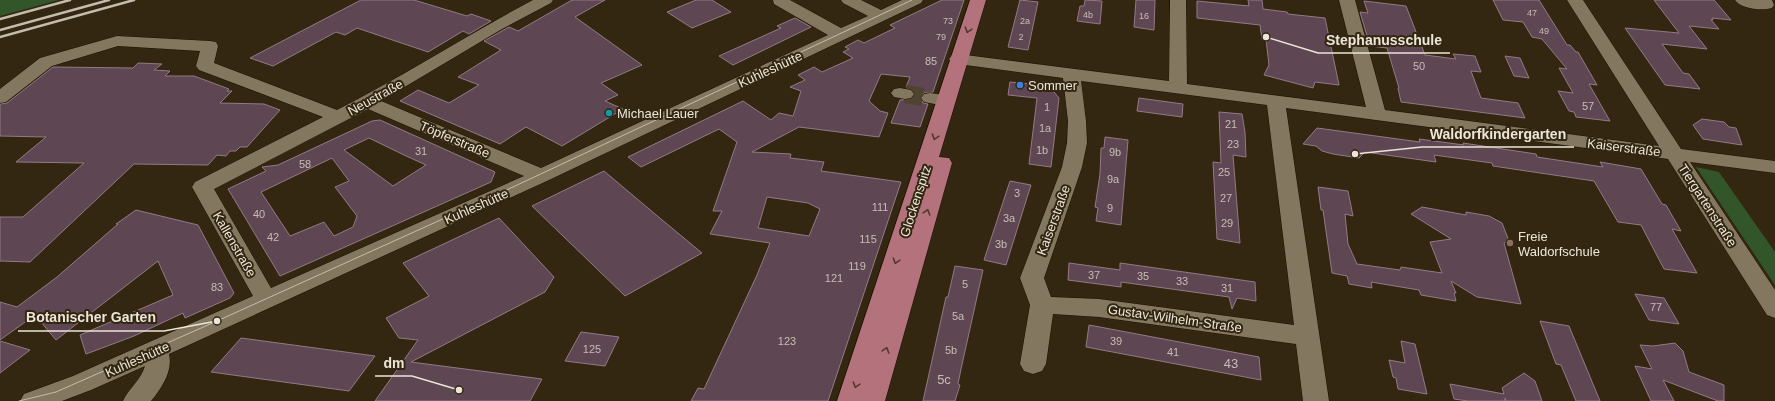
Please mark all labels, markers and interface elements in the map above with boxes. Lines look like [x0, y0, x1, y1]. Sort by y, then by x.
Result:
house number: 47 [1527, 8, 1537, 18]
house number: 4b [1083, 10, 1093, 20]
house number: 16 [1139, 11, 1149, 21]
house number: 73 [943, 16, 953, 26]
house number: 2a [1020, 16, 1030, 26]
one-way arrow [964, 26, 973, 33]
house number: 49 [1539, 26, 1549, 36]
callout: Stephanusschule [1318, 27, 1450, 53]
house number: 79 [936, 32, 946, 42]
house number: 2 [1018, 32, 1024, 42]
text: Stephanusschule [1326, 32, 1442, 48]
street label: Kuhleshütte [736, 48, 804, 91]
house number: 85 [925, 55, 937, 67]
house number: 50 [1413, 60, 1425, 72]
street label: Neustraße [345, 76, 405, 119]
place label: Sommer [1028, 78, 1078, 93]
marker: Sommer [1015, 80, 1025, 90]
house number: 57 [1582, 100, 1594, 112]
house number: 1 [1044, 101, 1050, 113]
place label: Michael Lauer [617, 106, 699, 121]
marker: Michael Lauer [604, 108, 614, 118]
street label: Töpferstraße [418, 118, 492, 161]
house number: 21 [1225, 118, 1237, 130]
callout: Waldorfkindergarten [1422, 121, 1574, 147]
house number: 1a [1039, 122, 1052, 134]
text: Waldorfkindergarten [1430, 126, 1566, 142]
one-way arrow [931, 133, 940, 140]
street label: Kaiserstraße [1586, 136, 1661, 159]
house number: 23 [1227, 138, 1239, 150]
house number: 1b [1036, 144, 1048, 156]
house number: 31 [415, 145, 427, 157]
house number: 9b [1109, 146, 1121, 158]
house number: 58 [299, 158, 311, 170]
street label: Tiergartenstraße [1675, 161, 1740, 249]
street label: Glockenspitz [897, 163, 934, 239]
house number: 25 [1218, 166, 1230, 178]
house number: 9a [1107, 173, 1120, 185]
street label: Kaiserstraße [1034, 183, 1073, 257]
street label: Kuhleshütte [442, 186, 511, 227]
house number: 3 [1014, 187, 1020, 199]
house number: 27 [1220, 192, 1232, 204]
house number: 111 [872, 201, 888, 213]
house number: 9 [1107, 202, 1113, 214]
house number: 40 [253, 208, 265, 220]
street label: Kallenstraße [210, 209, 259, 280]
one-way arrow [922, 209, 931, 216]
house number: 3a [1003, 212, 1016, 224]
house number: 29 [1221, 217, 1233, 229]
place label: Freie Waldorfschule [1518, 229, 1600, 259]
house number: 42 [267, 231, 279, 243]
house number: 115 [859, 233, 877, 245]
house number: 3b [995, 238, 1007, 250]
marker: Freie Waldorfschule [1505, 238, 1515, 248]
one-way arrow [892, 257, 900, 264]
house number: 119 [848, 260, 866, 272]
house number: 37 [1088, 269, 1100, 281]
house number: 35 [1137, 270, 1149, 282]
house number: 121 [825, 272, 843, 284]
house number: 33 [1176, 275, 1188, 287]
house number: 5 [962, 278, 968, 290]
house number: 83 [211, 281, 223, 293]
house number: 31 [1221, 282, 1233, 294]
house number: 77 [1650, 301, 1662, 313]
street label: Gustav-Wilhelm-Straße [1107, 302, 1243, 335]
callout: Botanischer Garten [18, 305, 164, 331]
text: Botanischer Garten [26, 309, 156, 325]
house number: 5a [952, 310, 965, 322]
house number: 123 [778, 335, 796, 347]
house number: 39 [1110, 335, 1122, 347]
street label: Kuhleshütte [103, 339, 172, 380]
house number: 125 [583, 343, 601, 355]
house number: 5b [945, 344, 957, 356]
house number: 41 [1167, 346, 1179, 358]
one-way arrow [881, 347, 890, 354]
callout: dm [375, 350, 412, 376]
text: dm [384, 355, 405, 371]
house number: 43 [1224, 356, 1238, 371]
house number: 5c [937, 372, 951, 387]
one-way arrow [852, 381, 861, 388]

